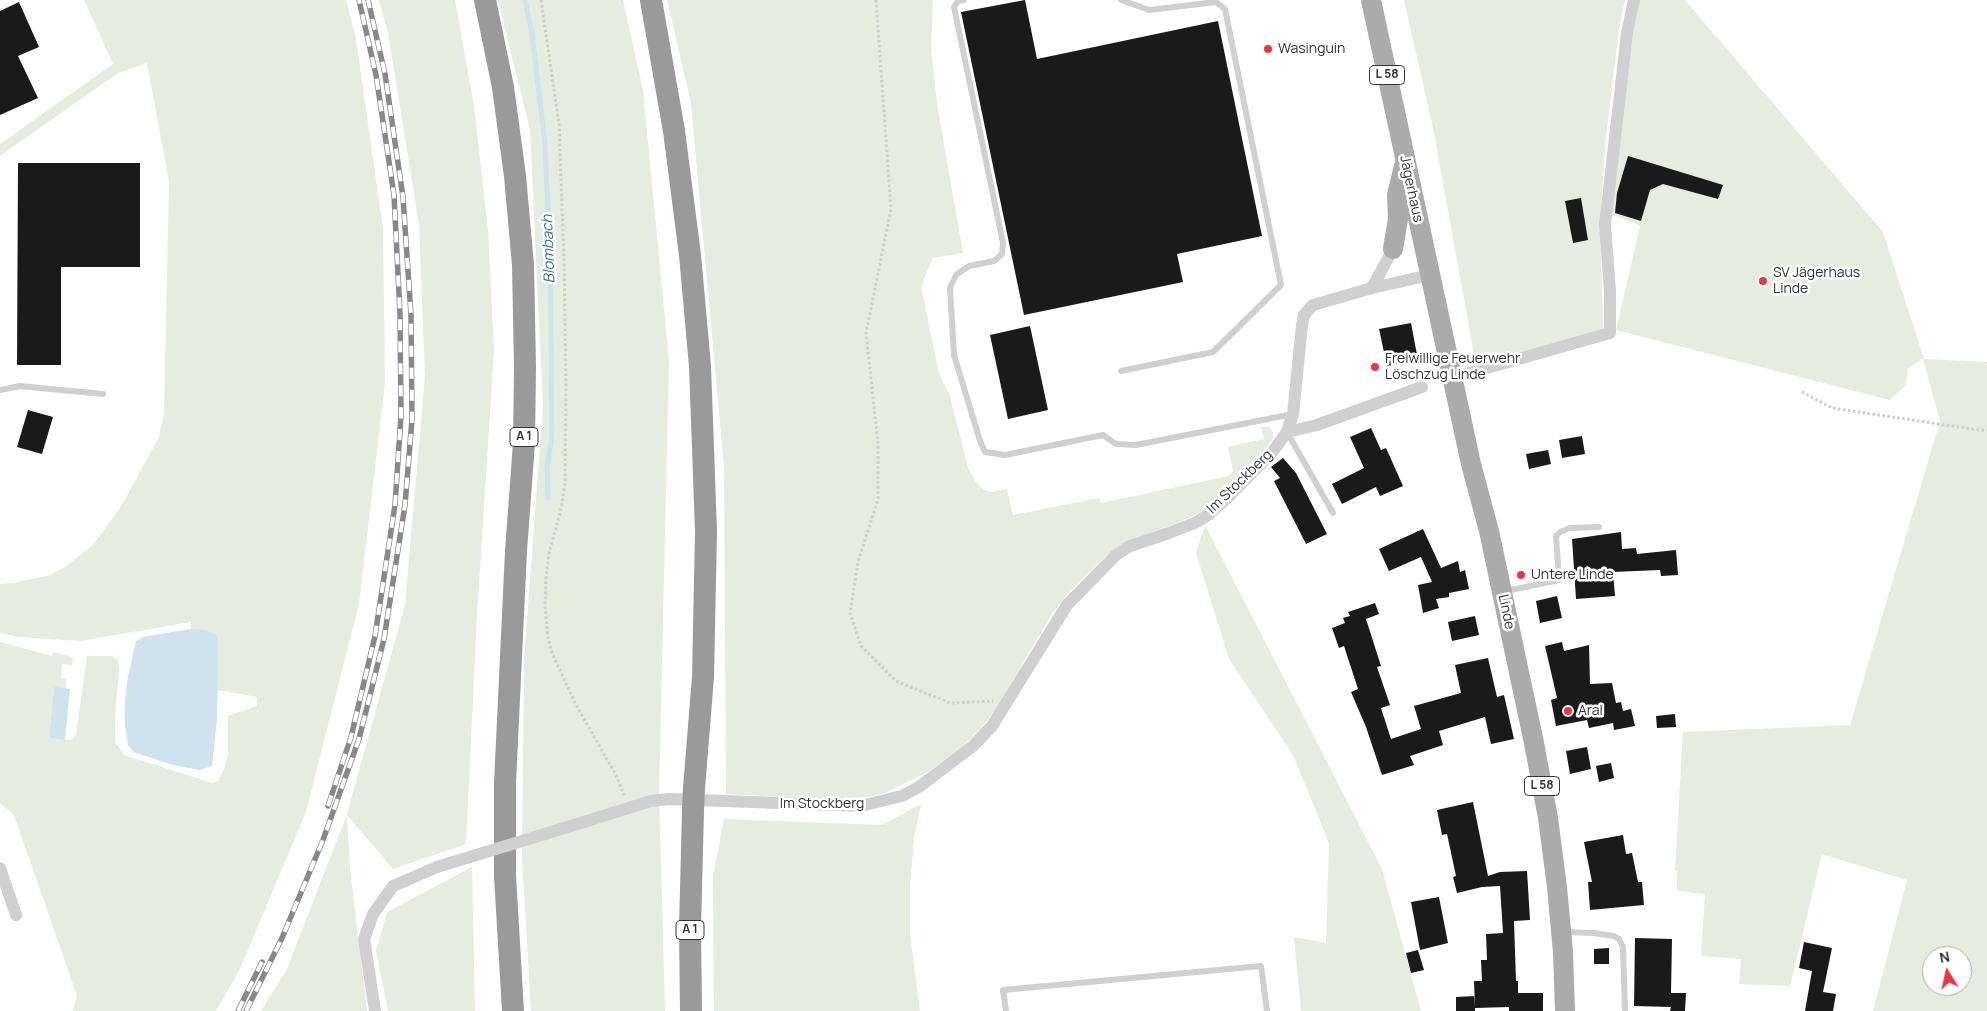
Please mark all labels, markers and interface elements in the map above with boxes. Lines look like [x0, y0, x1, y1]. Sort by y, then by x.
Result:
place label: Wasinguin [1278, 41, 1345, 57]
marker: Wasinguin [1262, 43, 1274, 55]
road number: L 58 [1370, 66, 1404, 84]
street label: Jägerhaus [1396, 154, 1426, 224]
water label: Blombach [539, 214, 559, 284]
place label: SV Jägerhaus Linde [1773, 265, 1860, 298]
marker: SV Jägerhaus Linde [1757, 275, 1769, 287]
place label: Freiwillige Feuerwehr Löschzug Linde [1385, 351, 1520, 384]
marker: Freiwillige Feuerwehr Löschzug Linde [1369, 361, 1381, 373]
road number: A 1 [510, 428, 538, 447]
street label: Im Stockberg [1204, 447, 1276, 517]
place label: Untere Linde [1531, 567, 1614, 583]
marker: Untere Linde [1515, 569, 1527, 581]
street label: Linde [1494, 593, 1518, 631]
place label: Aral [1578, 703, 1603, 719]
marker: Aral [1562, 705, 1574, 717]
road number: L 58 [1524, 776, 1560, 796]
street label: Im Stockberg [780, 796, 864, 812]
road number: A 1 [676, 920, 704, 940]
north arrow [1922, 946, 1972, 996]
text: N [1938, 946, 1951, 967]

